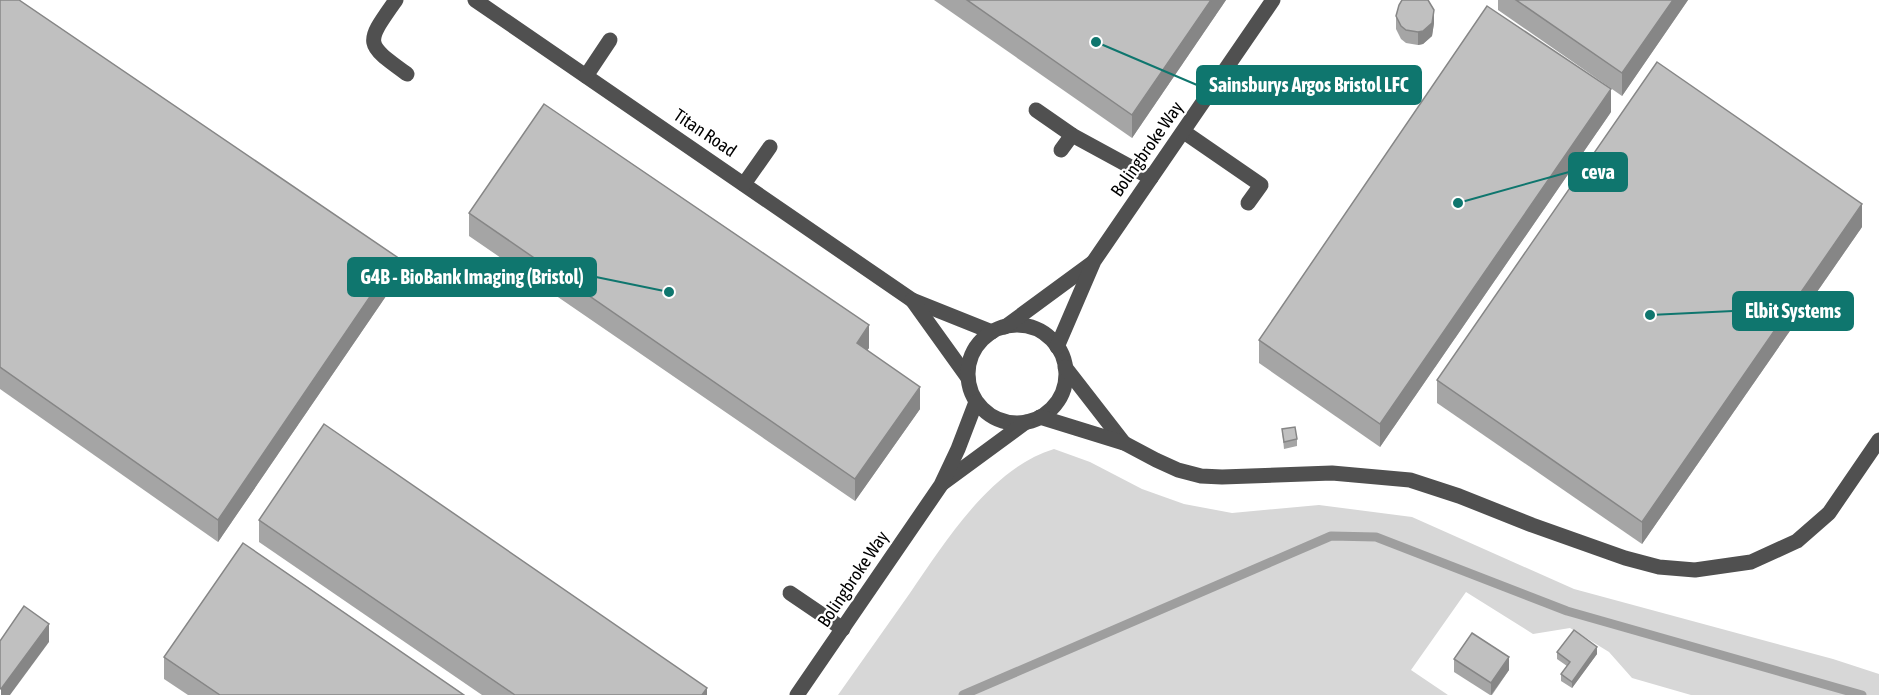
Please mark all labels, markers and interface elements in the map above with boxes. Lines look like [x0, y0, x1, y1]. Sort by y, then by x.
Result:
callout: Sainsburys Argos Bristol LFC [1197, 66, 1421, 104]
text: Sainsburys Argos Bristol LFC [1209, 73, 1409, 96]
street label: Bolingbroke Way [1106, 97, 1187, 200]
street label: Titan Road [670, 104, 740, 161]
callout: ceva [1569, 153, 1627, 191]
text: ceva [1581, 160, 1615, 183]
callout: G4B - BioBank Imaging (Bristol) [348, 258, 596, 296]
text: G4B - BioBank Imaging (Bristol) [360, 265, 584, 288]
callout: Elbit Systems [1733, 292, 1853, 330]
text: Elbit Systems [1745, 299, 1841, 322]
street label: Bolingbroke Way [813, 527, 892, 631]

